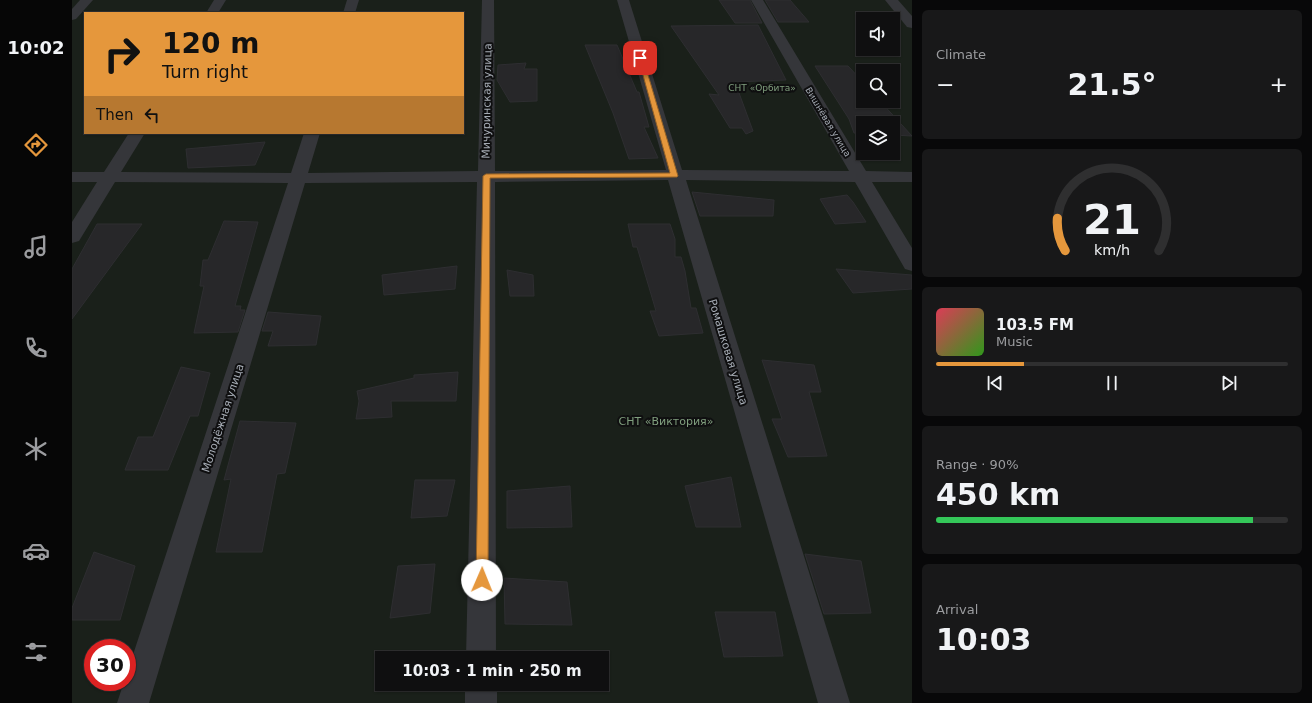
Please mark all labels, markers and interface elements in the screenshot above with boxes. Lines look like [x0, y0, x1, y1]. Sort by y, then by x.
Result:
map controls [856, 12, 900, 160]
button: sound [856, 12, 900, 56]
text: 120 m [162, 27, 259, 60]
icon: right [96, 28, 148, 80]
text: 10:02 [7, 37, 65, 58]
pin [623, 41, 657, 75]
street label: Мичуринская улица [479, 43, 495, 159]
icon: arrive [629, 47, 651, 69]
text: Climate [936, 47, 986, 62]
text: Turn right [162, 61, 248, 82]
button: search [856, 64, 900, 108]
text: 21.5° [1067, 67, 1157, 102]
text: − [936, 72, 954, 97]
text: + [1270, 72, 1288, 97]
park label: СНТ «Орбита» [728, 83, 796, 93]
street label: Вишнёвая улица [803, 85, 853, 159]
icon: left [141, 104, 163, 126]
text: Then [96, 106, 133, 124]
button: layers [856, 116, 900, 160]
icon: directions [22, 131, 50, 159]
text: 21 [1083, 195, 1141, 244]
icon: music [22, 233, 50, 261]
text: km/h [1094, 241, 1130, 257]
street label: Ромашковая улица [706, 297, 750, 407]
text: 103.5 FM [996, 316, 1074, 334]
icon: phone [22, 334, 50, 362]
text: Music [996, 334, 1033, 349]
street label: Молодёжная улица [199, 362, 247, 474]
icon: previous [984, 372, 1006, 394]
icon: pause [1101, 372, 1123, 394]
icon: next [1218, 372, 1240, 394]
park label: СНТ «Виктория» [619, 415, 713, 428]
icon: climate [22, 435, 50, 463]
text: Range · 90% [936, 457, 1019, 472]
text: 450 km [936, 477, 1060, 512]
icon: car [22, 537, 50, 565]
position arrow [461, 559, 503, 601]
text: Arrival [936, 602, 978, 617]
text: 10:03 [936, 622, 1032, 657]
icon: filters [22, 638, 50, 666]
speed limit sign: 30 [84, 639, 136, 691]
text: 10:03 · 1 min · 250 m [402, 662, 582, 680]

